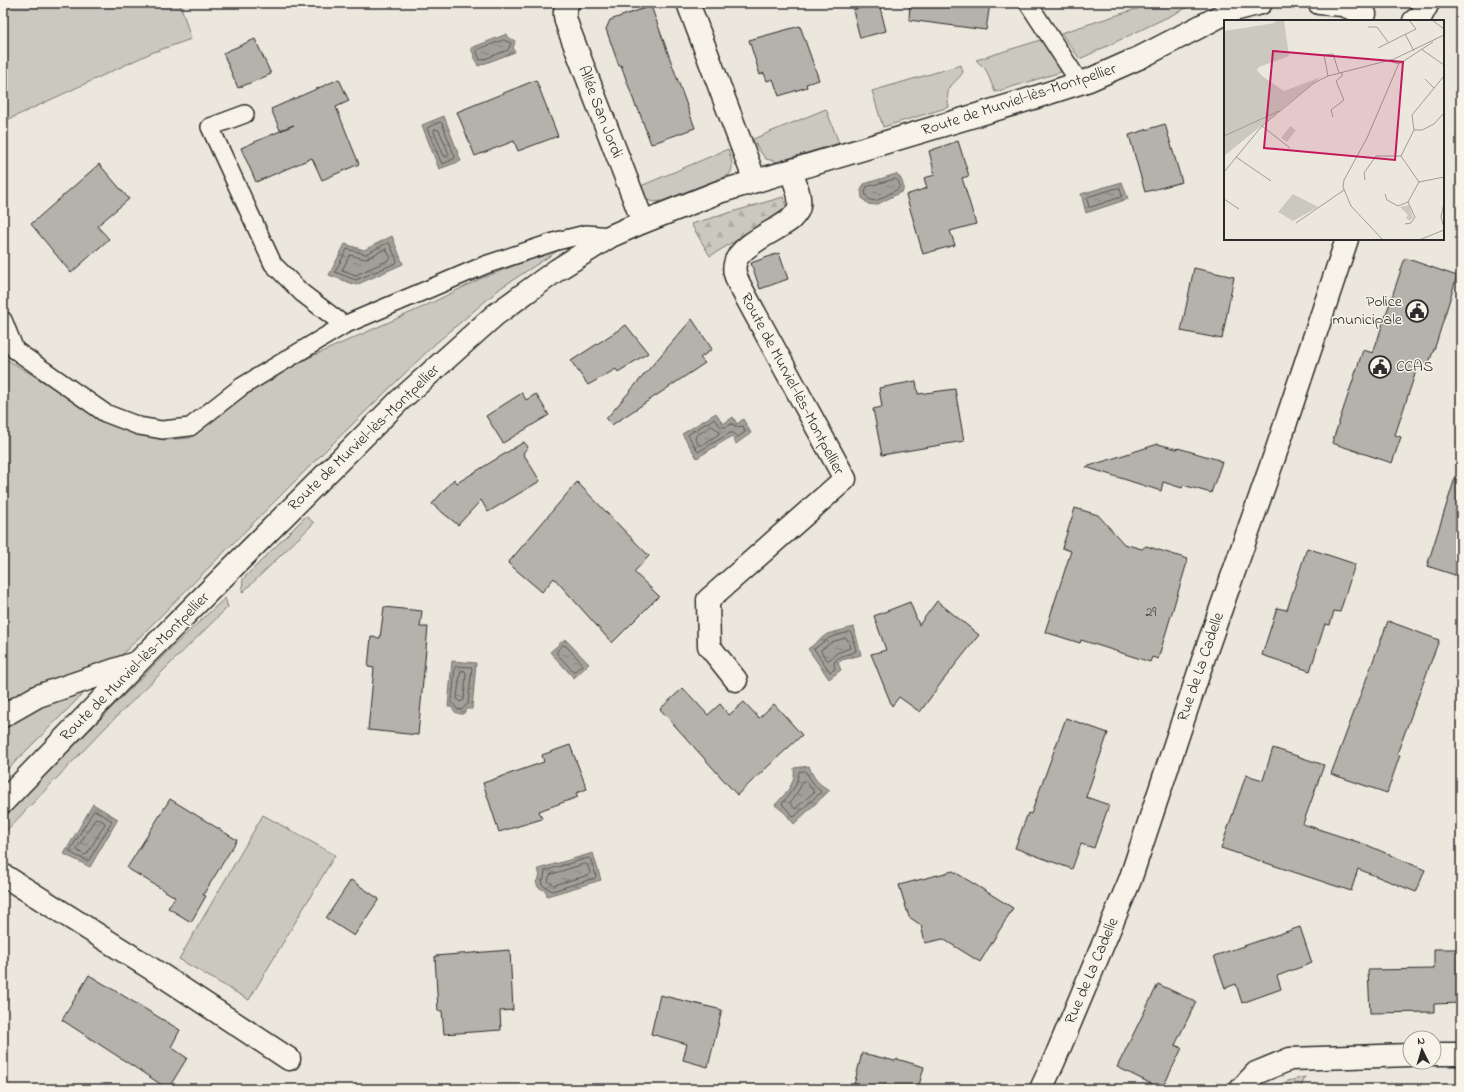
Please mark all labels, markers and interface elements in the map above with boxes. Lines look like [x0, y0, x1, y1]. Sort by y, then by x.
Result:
inset map [1224, 20, 1444, 240]
street label: Route de Murviel-lès-Montpellier [919, 57, 1119, 143]
street label: Allée San Jordi [571, 62, 629, 162]
street label: Route de Murviel-lès-Montpellier [734, 289, 850, 479]
place label: Police municipale [1333, 290, 1403, 332]
public building icon: Police municipale [1404, 298, 1430, 324]
public building icon: CCAS [1367, 354, 1393, 380]
place label: CCAS [1396, 355, 1433, 379]
street label: Route de Murviel-lès-Montpellier [283, 359, 445, 517]
street label: Route de Murviel-lès-Montpellier [55, 587, 215, 747]
house number: 29 [1145, 602, 1157, 623]
street label: Rue de La Cadelle [1171, 608, 1231, 725]
street label: Rue de La Cadelle [1059, 913, 1126, 1028]
north arrow [1402, 1030, 1442, 1070]
text: N [1417, 1033, 1426, 1049]

